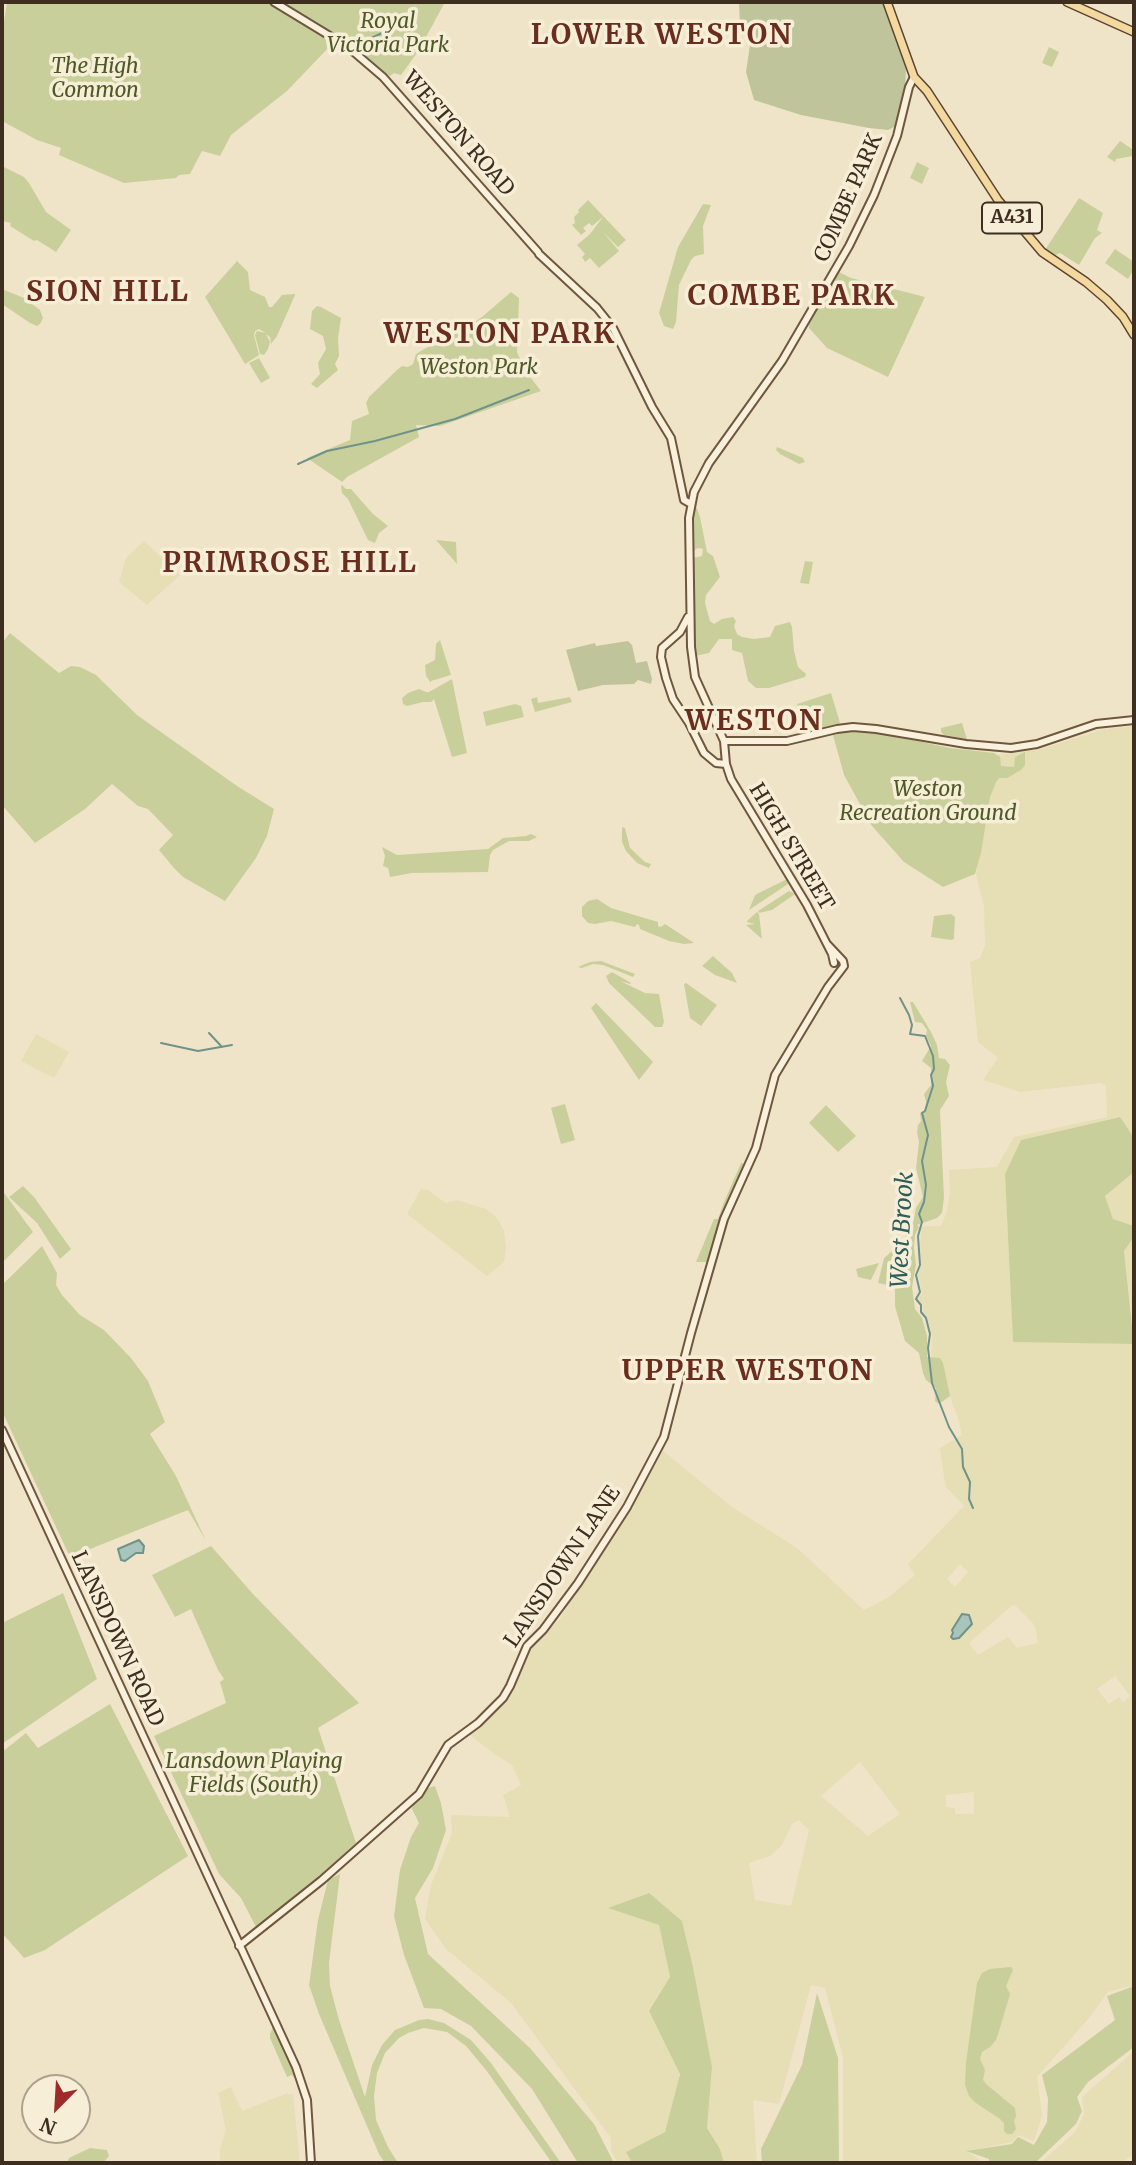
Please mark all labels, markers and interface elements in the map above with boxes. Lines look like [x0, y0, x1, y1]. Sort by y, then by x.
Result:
park label: Royal Victoria Park [327, 9, 449, 59]
district label: LOWER WESTON [532, 19, 792, 53]
park label: The High Common [51, 54, 139, 104]
street label: WESTON ROAD [397, 66, 519, 202]
street label: COMBE PARK [810, 130, 888, 266]
road number: A431 [982, 202, 1042, 233]
district label: SION HILL [27, 276, 189, 310]
district label: COMBE PARK [689, 280, 895, 314]
district label: WESTON PARK [385, 318, 615, 352]
park label: Weston Park [420, 355, 538, 381]
district label: PRIMROSE HILL [164, 547, 416, 581]
district label: WESTON [686, 705, 822, 739]
park label: Weston Recreation Ground [840, 777, 1016, 827]
street label: HIGH STREET [743, 779, 839, 915]
water label: West Brook [886, 1171, 920, 1289]
district label: UPPER WESTON [623, 1355, 873, 1389]
street label: LANSDOWN LANE [500, 1482, 626, 1652]
street label: LANSDOWN ROAD [65, 1547, 169, 1731]
park label: Lansdown Playing Fields (South) [166, 1749, 342, 1799]
north arrow [21, 2074, 91, 2144]
text: N [37, 2112, 60, 2140]

